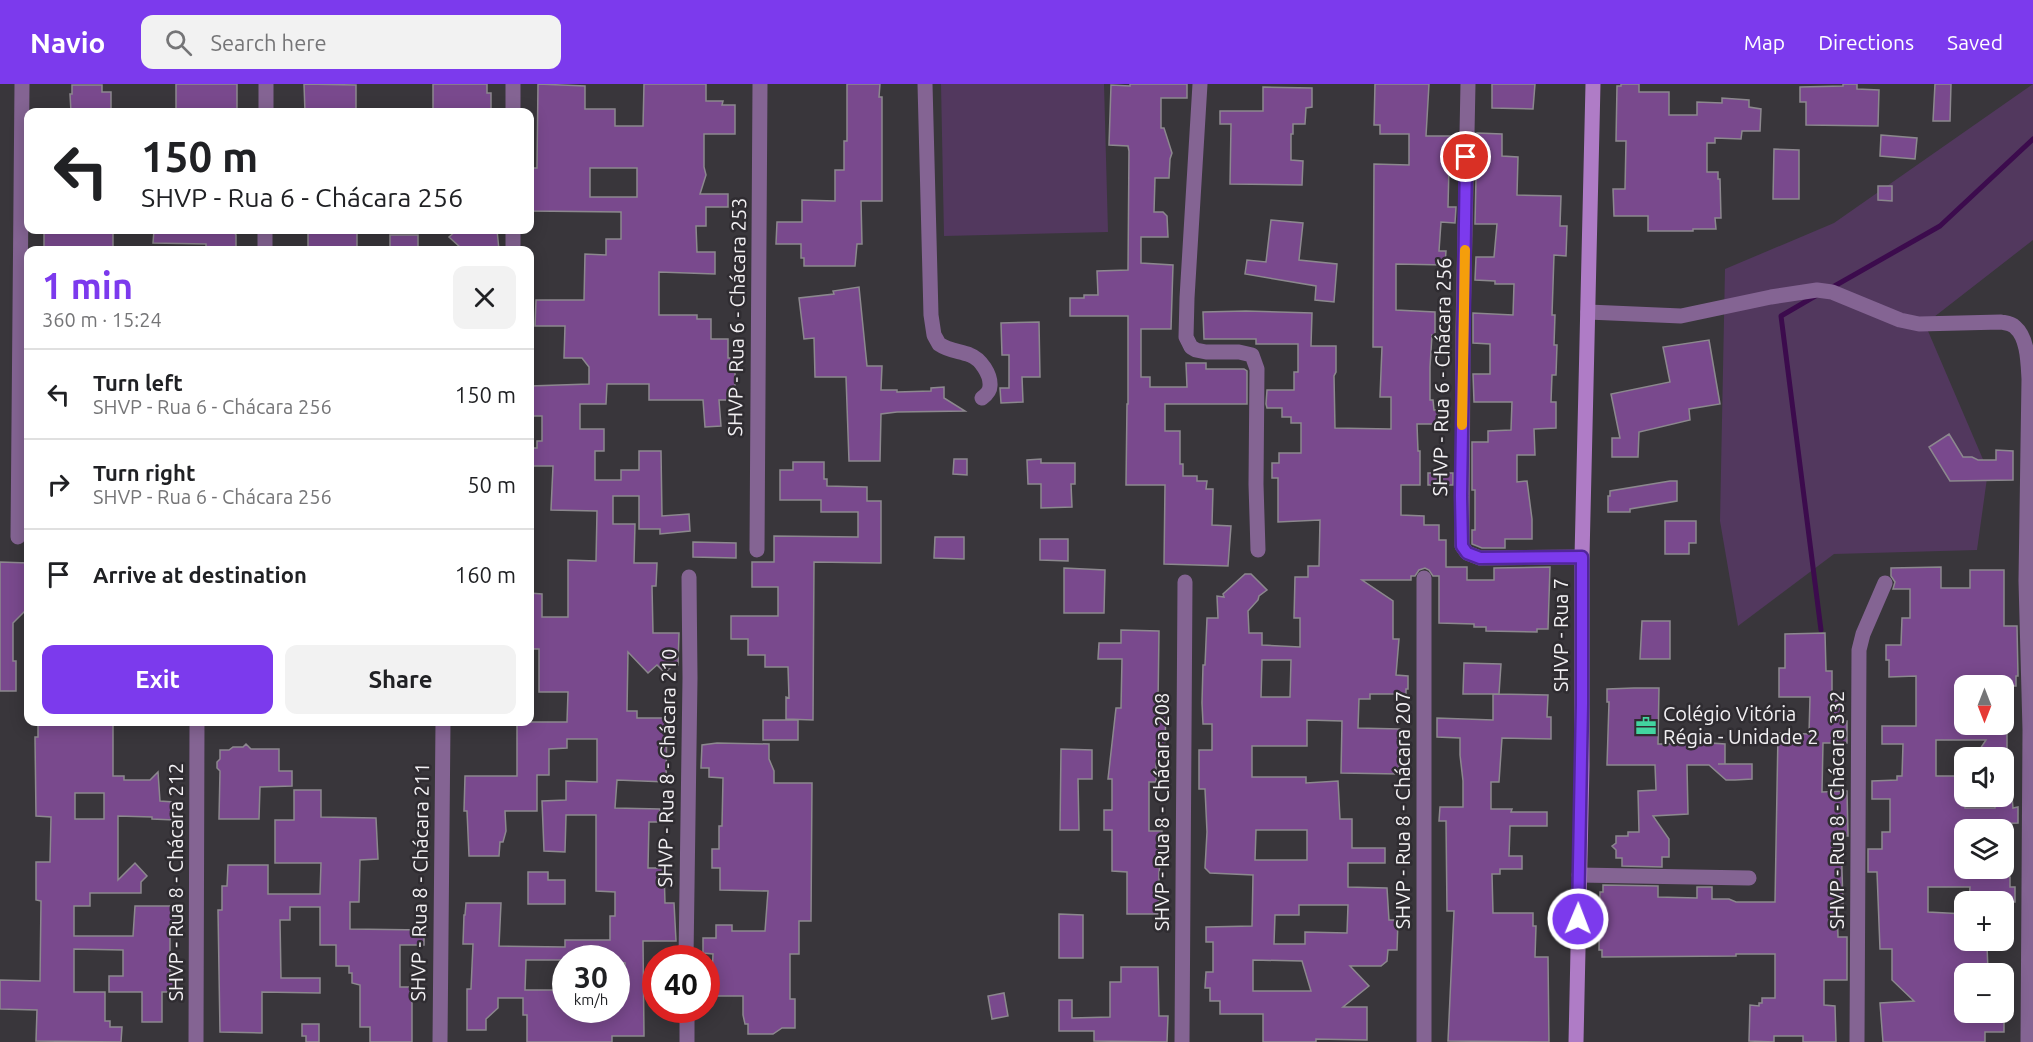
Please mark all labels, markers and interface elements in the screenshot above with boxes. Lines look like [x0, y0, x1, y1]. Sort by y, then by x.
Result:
search box [141, 15, 561, 69]
icon: search [162, 26, 195, 59]
text: Navio [30, 27, 105, 58]
text: Search here [210, 30, 327, 55]
text: Map [1744, 30, 1785, 54]
text: Directions [1818, 30, 1914, 54]
text: Saved [1947, 30, 2003, 54]
pin [1440, 131, 1491, 182]
icon: left [42, 132, 120, 210]
text: 150 m [141, 133, 258, 180]
icon: arrive [1449, 140, 1482, 173]
text: SHVP - Rua 6 - Chácara 256 [141, 182, 463, 212]
street label: SHVP - Rua 6 - Chácara 253 [723, 197, 750, 437]
street label: SHVP - Rua 6 - Chácara 256 [1428, 257, 1455, 497]
text: 1 min [42, 265, 133, 306]
button: close [453, 266, 516, 329]
text: 360 m · 15:24 [42, 308, 162, 331]
text: Turn left [93, 370, 183, 395]
icon: left [42, 378, 75, 411]
text: 150 m [455, 382, 516, 407]
text: SHVP - Rua 6 - Chácara 256 [93, 395, 332, 418]
text: Turn right [93, 460, 195, 485]
icon: right [42, 468, 75, 501]
text: 50 m [467, 472, 516, 497]
text: SHVP - Rua 6 - Chácara 256 [93, 485, 332, 508]
icon: arrive [42, 558, 75, 591]
text: Arrive at destination [93, 562, 307, 587]
text: 160 m [455, 562, 516, 587]
street label: SHVP - Rua 7 [1549, 578, 1572, 692]
button: Exit [42, 645, 273, 714]
button: Share [285, 645, 516, 714]
street label: SHVP - Rua 8 - Chácara 210 [653, 648, 680, 888]
north arrow [1954, 675, 2014, 735]
map controls [1954, 675, 2014, 1023]
street label: SHVP - Rua 8 - Chácara 207 [1391, 691, 1414, 929]
street label: SHVP - Rua 8 - Chácara 332 [1825, 691, 1848, 929]
street label: SHVP - Rua 8 - Chácara 208 [1150, 693, 1173, 931]
place label: Colégio Vitória Régia - Unidade 2 [1663, 702, 1819, 748]
office icon: Colégio Vitória Régia - Unidade 2 [1634, 714, 1658, 738]
button: sound [1954, 747, 2014, 807]
street label: SHVP - Rua 8 - Chácara 211 [406, 762, 433, 1002]
street label: SHVP - Rua 8 - Chácara 212 [164, 763, 187, 1001]
button: layers [1954, 819, 2014, 879]
position arrow [1546, 887, 1610, 951]
button: + [1954, 891, 2014, 951]
speed limit sign: 40 [642, 945, 720, 1023]
text: 30 [574, 960, 608, 994]
button: − [1954, 963, 2014, 1023]
text: km/h [574, 991, 608, 1008]

